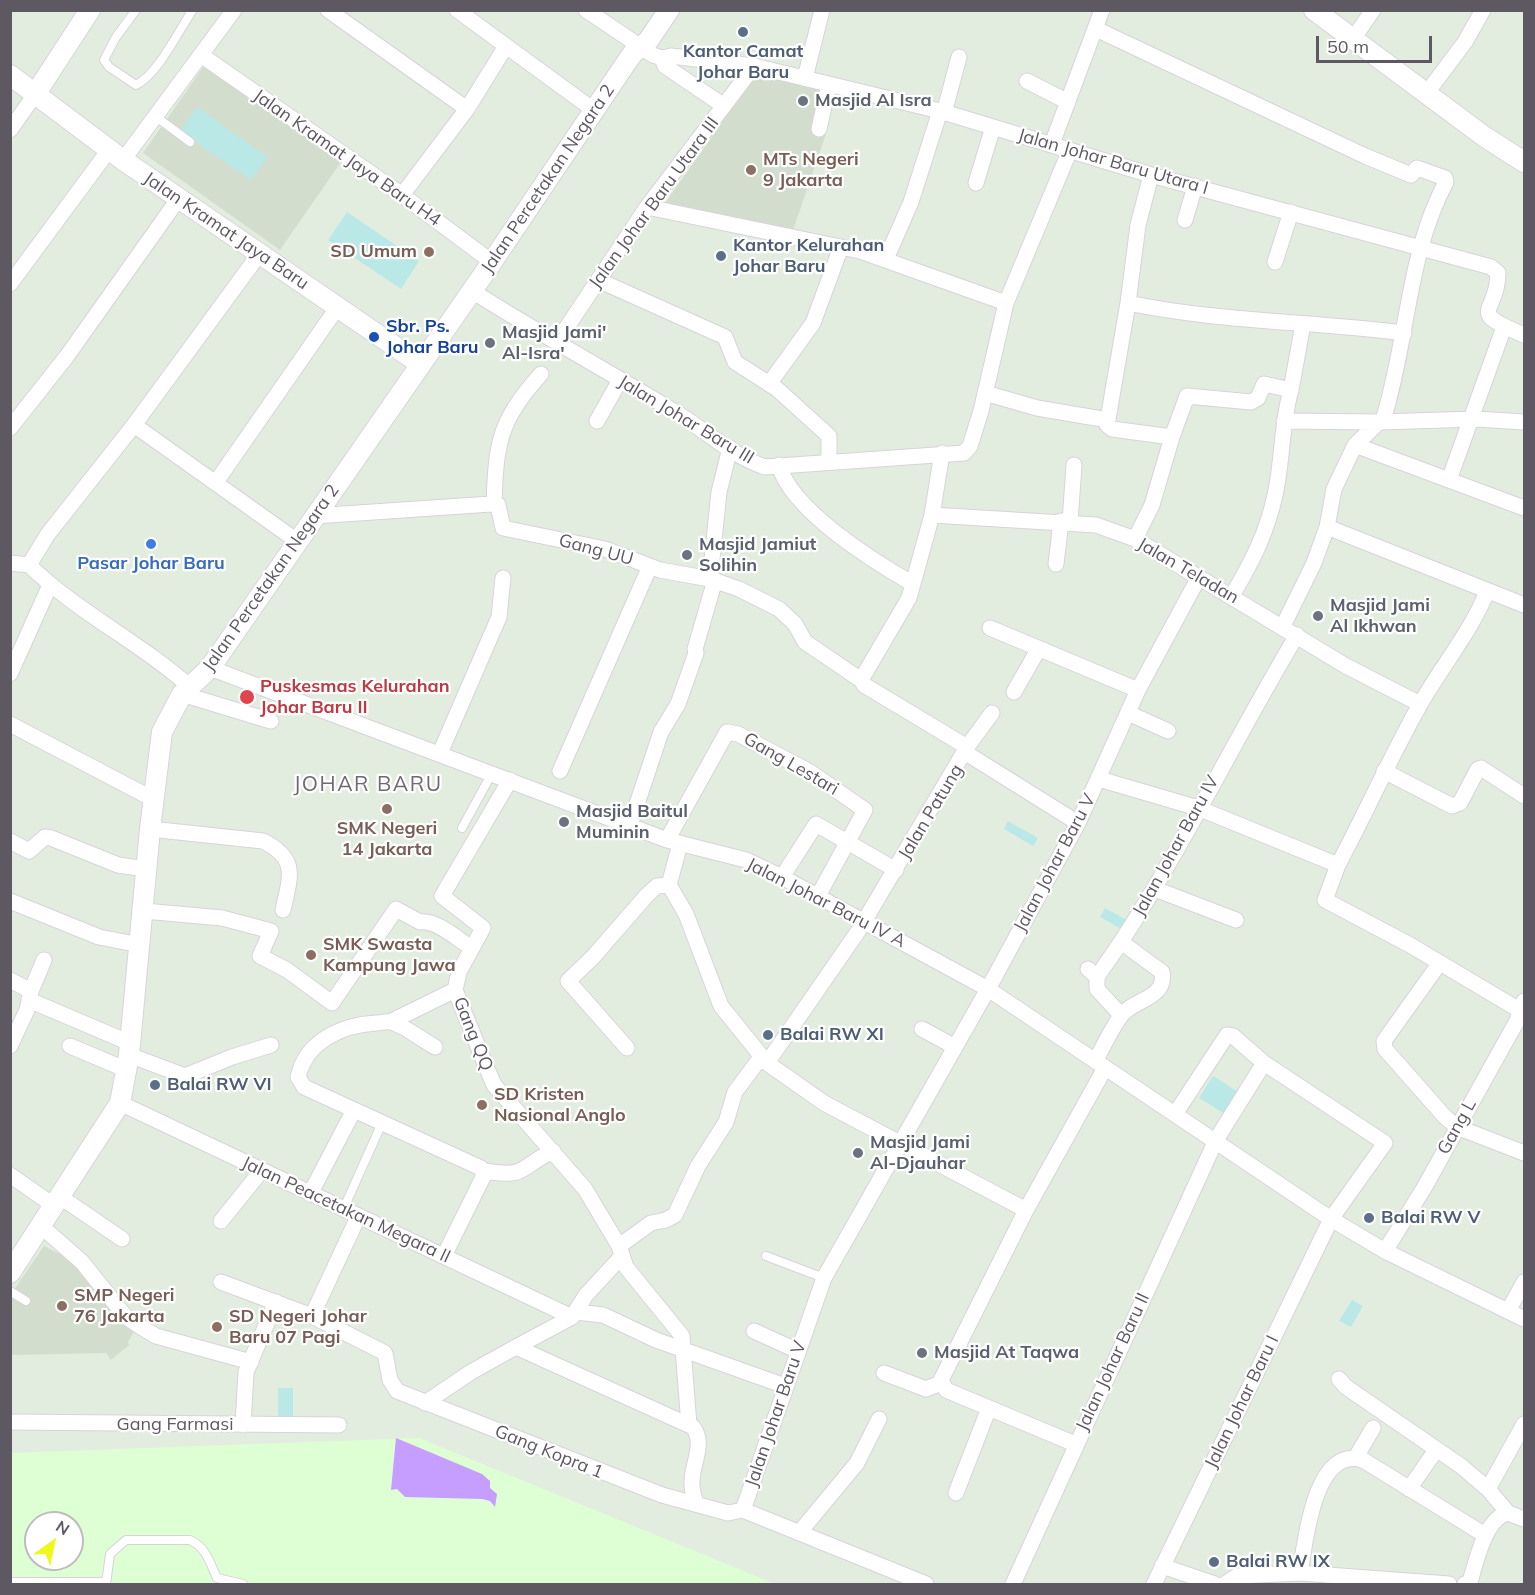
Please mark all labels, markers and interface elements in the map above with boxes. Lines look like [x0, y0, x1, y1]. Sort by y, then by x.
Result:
scale bar [1319, 24, 1434, 62]
marker: Kantor Camat Johar Baru [736, 25, 750, 39]
text: 50 m [1327, 35, 1369, 58]
place label: Kantor Camat Johar Baru [683, 41, 803, 84]
street label: Jalan Percetakan Negara 2 [477, 81, 619, 277]
street label: Jalan Kramat Jaya Baru H4 [249, 85, 445, 231]
place label: Masjid Al Isra [815, 90, 932, 112]
marker: Masjid Al Isra [796, 94, 810, 108]
street label: Jalan Johar Baru Utara III [585, 113, 723, 293]
street label: Jalan Johar Baru Utara I [1015, 124, 1211, 200]
place label: MTs Negeri 9 Jakarta [763, 149, 859, 192]
marker: MTs Negeri 9 Jakarta [744, 163, 758, 177]
street label: Jalan Kramat Jaya Baru [139, 168, 313, 294]
place label: Kantor Kelurahan Johar Baru [733, 235, 884, 278]
place label: SD Umum [330, 241, 417, 263]
marker: SD Umum [422, 245, 436, 259]
marker: Kantor Kelurahan Johar Baru [714, 249, 728, 263]
place label: Sbr. Ps. Johar Baru [386, 316, 479, 358]
place label: Masjid Jami' Al-Isra' [502, 322, 606, 364]
marker: Sbr. Ps. Johar Baru [367, 330, 381, 344]
marker: Masjid Jami' Al-Isra' [483, 336, 497, 350]
street label: Jalan Johar Baru III [614, 371, 758, 469]
street label: Jalan Percetakan Negara 2 [198, 480, 344, 676]
street label: Gang UU [556, 530, 636, 570]
street label: Jalan Teladan [1133, 533, 1243, 609]
place label: Masjid Jamiut Solihin [699, 534, 816, 576]
marker: Pasar Johar Baru [144, 537, 158, 551]
marker: Masjid Jamiut Solihin [680, 548, 694, 562]
place label: Pasar Johar Baru [77, 553, 225, 575]
place label: Masjid Jami Al Ikhwan [1330, 595, 1430, 638]
marker: Masjid Jami Al Ikhwan [1311, 609, 1325, 623]
place label: Puskesmas Kelurahan Johar Baru II [260, 676, 450, 718]
marker: Puskesmas Kelurahan Johar Baru II [238, 688, 256, 706]
street label: Gang Lestari [740, 728, 842, 800]
street label: Jalan Patung [894, 760, 968, 864]
district label: JOHAR BARU [293, 772, 443, 798]
street label: Jalan Johar Baru IV [1128, 772, 1224, 920]
street label: Jalan Johar Baru V [1010, 790, 1100, 936]
place label: Masjid Baitul Muminin [576, 801, 688, 844]
marker: SMK Negeri 14 Jakarta [380, 802, 394, 816]
marker: Masjid Baitul Muminin [557, 815, 571, 829]
place label: SMK Negeri 14 Jakarta [337, 818, 437, 860]
street label: Jalan Johar Baru IV A [743, 854, 909, 952]
place label: SMK Swasta Kampung Jawa [323, 934, 456, 976]
marker: SMK Swasta Kampung Jawa [304, 948, 318, 962]
street label: Gang QQ [448, 994, 498, 1074]
place label: Balai RW XI [780, 1024, 884, 1046]
marker: Balai RW XI [761, 1028, 775, 1042]
place label: Balai RW VI [167, 1074, 272, 1096]
marker: Balai RW VI [148, 1078, 162, 1092]
place label: SD Kristen Nasional Anglo [494, 1084, 626, 1126]
street label: Gang L [1433, 1096, 1481, 1158]
marker: SD Kristen Nasional Anglo [475, 1098, 489, 1112]
place label: Masjid Jami Al-Djauhar [870, 1132, 970, 1174]
marker: Masjid Jami Al-Djauhar [851, 1146, 865, 1160]
street label: Jalan Peacetakan Megara II [238, 1152, 454, 1268]
place label: Balai RW V [1381, 1207, 1481, 1229]
marker: Balai RW V [1362, 1211, 1376, 1225]
place label: SMP Negeri 76 Jakarta [74, 1285, 174, 1328]
street label: Jalan Johar Baru II [1072, 1290, 1154, 1434]
marker: SMP Negeri 76 Jakarta [55, 1299, 69, 1313]
place label: SD Negeri Johar Baru 07 Pagi [229, 1306, 367, 1348]
marker: SD Negeri Johar Baru 07 Pagi [210, 1320, 224, 1334]
street label: Jalan Johar Baru I [1200, 1332, 1284, 1472]
street label: Jalan Johar Baru V [741, 1338, 811, 1490]
place label: Masjid At Taqwa [934, 1342, 1079, 1364]
marker: Masjid At Taqwa [915, 1346, 929, 1360]
street label: Gang Farmasi [117, 1414, 233, 1436]
street label: Gang Kopra 1 [492, 1420, 606, 1484]
north arrow [24, 1511, 84, 1571]
text: N [52, 1516, 73, 1539]
place label: Balai RW IX [1226, 1551, 1330, 1573]
marker: Balai RW IX [1207, 1555, 1221, 1569]

